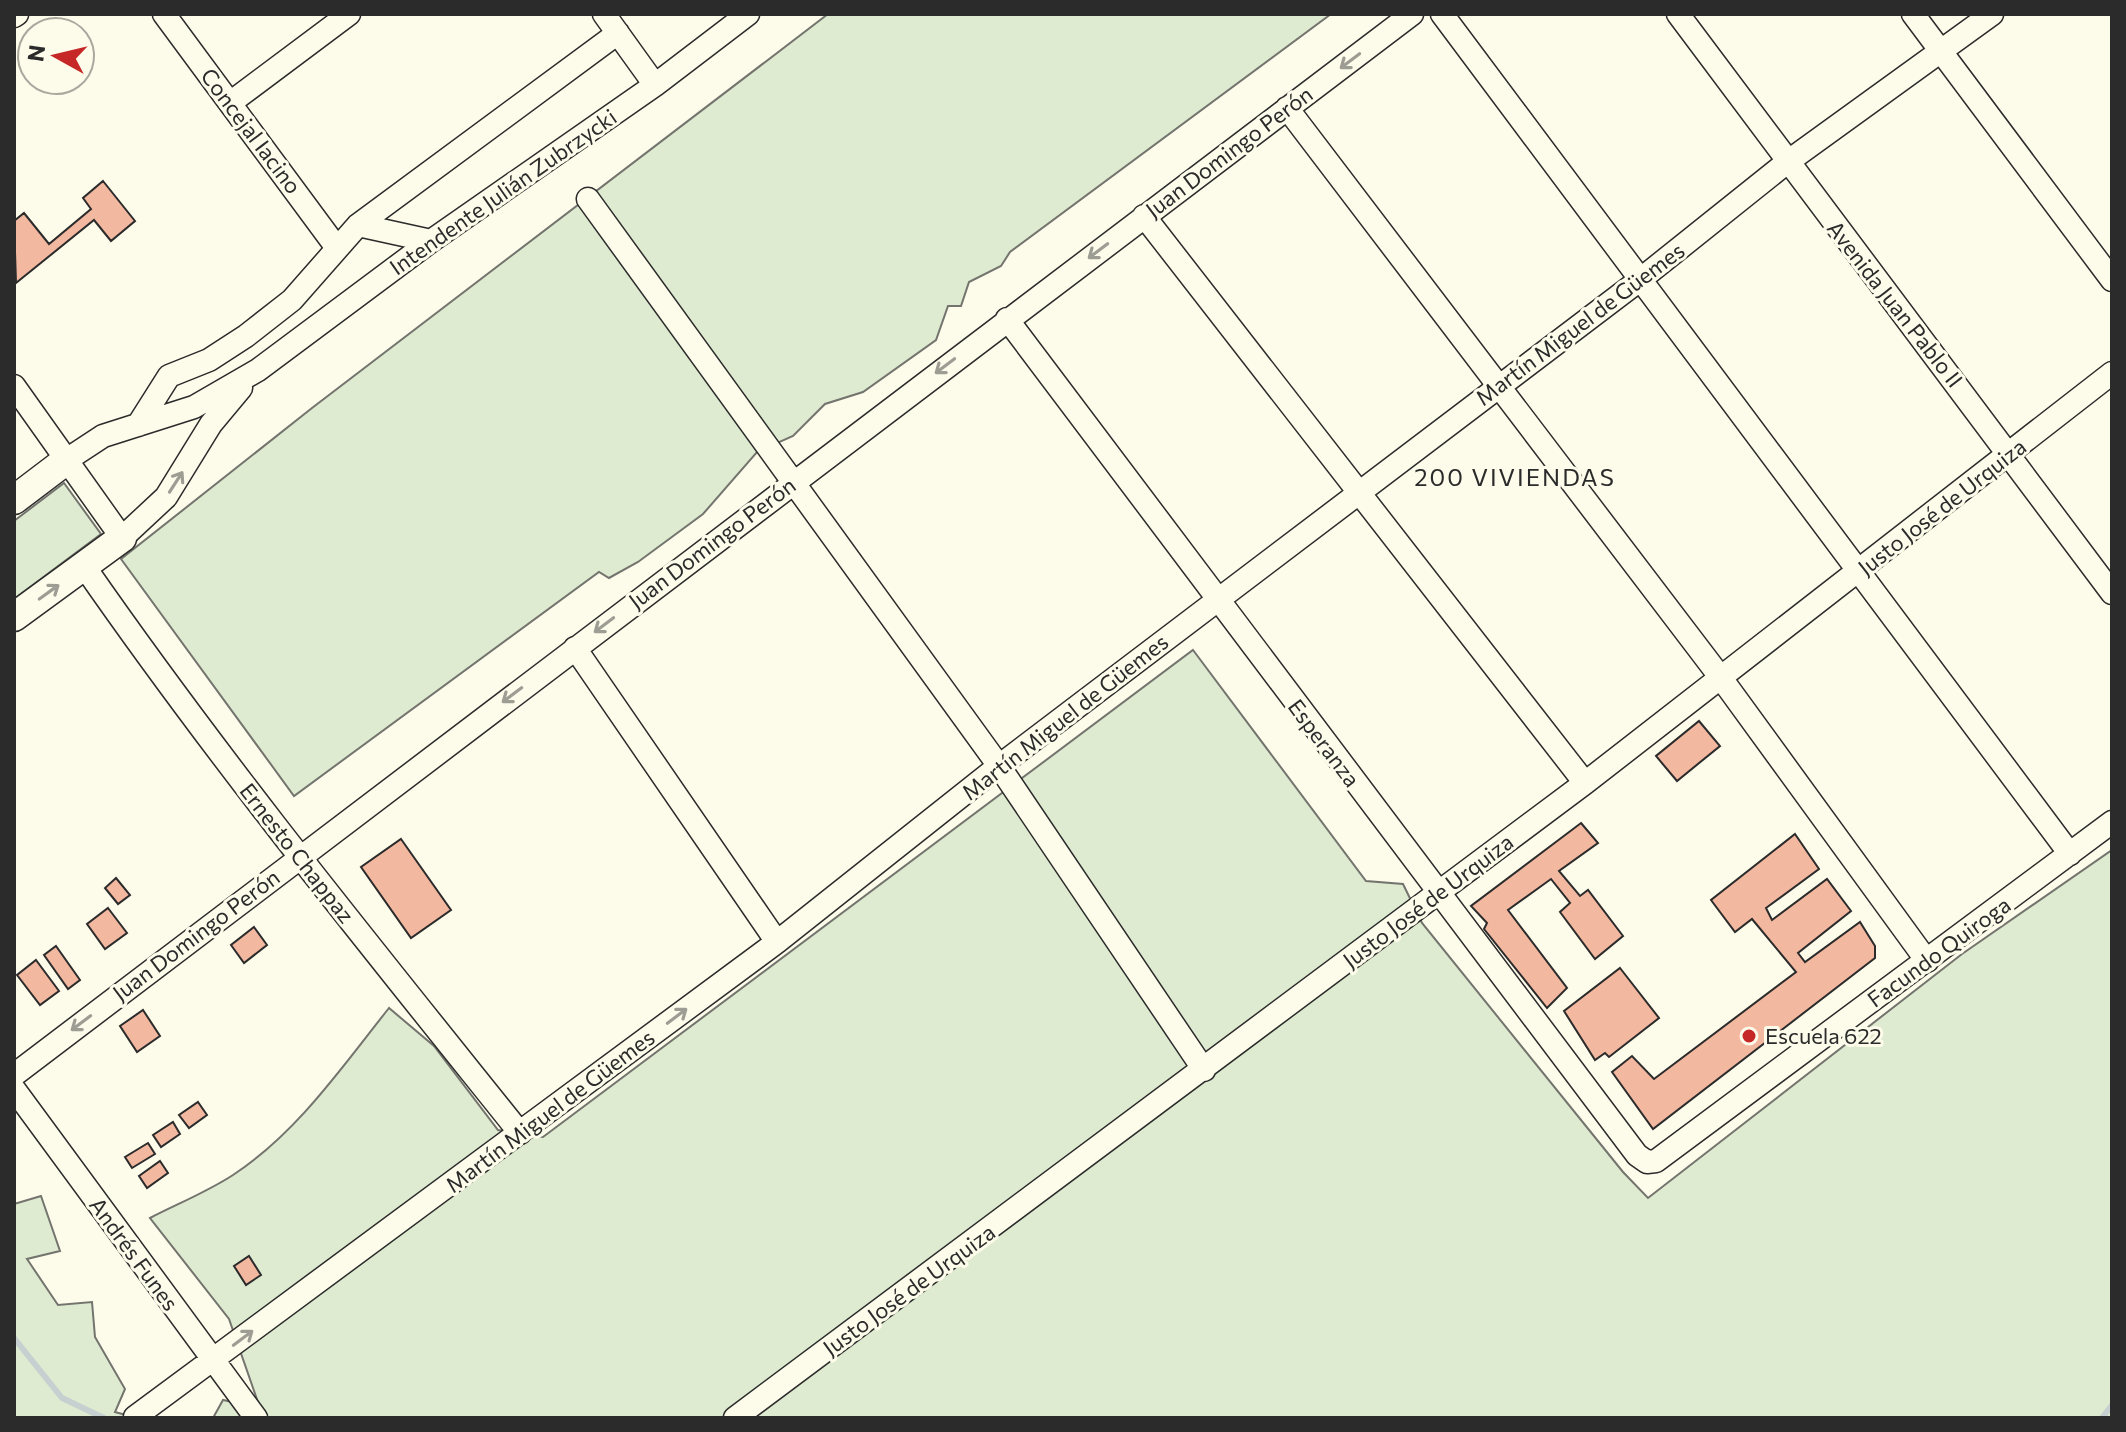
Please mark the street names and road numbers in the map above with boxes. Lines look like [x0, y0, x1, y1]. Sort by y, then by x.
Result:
street label: Concejal Iacino [195, 63, 307, 199]
street label: Juan Domingo Perón [1140, 80, 1318, 223]
street label: Intendente Julián Zubrzycki [384, 103, 621, 280]
street label: Avenida Juan Pablo II [1822, 215, 1969, 392]
street label: Martín Miguel de Güemes [1470, 236, 1689, 411]
street label: Justo José de Urquiza [1852, 432, 2031, 581]
street label: Juan Domingo Perón [623, 471, 801, 614]
street label: Martín Miguel de Güemes [956, 628, 1173, 806]
street label: Esperanza [1283, 694, 1366, 792]
street label: Ernesto Chappaz [234, 777, 360, 928]
street label: Justo José de Urquiza [1337, 828, 1518, 973]
street label: Juan Domingo Perón [107, 863, 285, 1006]
street label: Facundo Quiroga [1862, 891, 2016, 1013]
street label: Martín Miguel de Güemes [440, 1023, 659, 1198]
street label: Andrés Funes [84, 1192, 185, 1316]
street label: Justo José de Urquiza [817, 1218, 1000, 1361]

